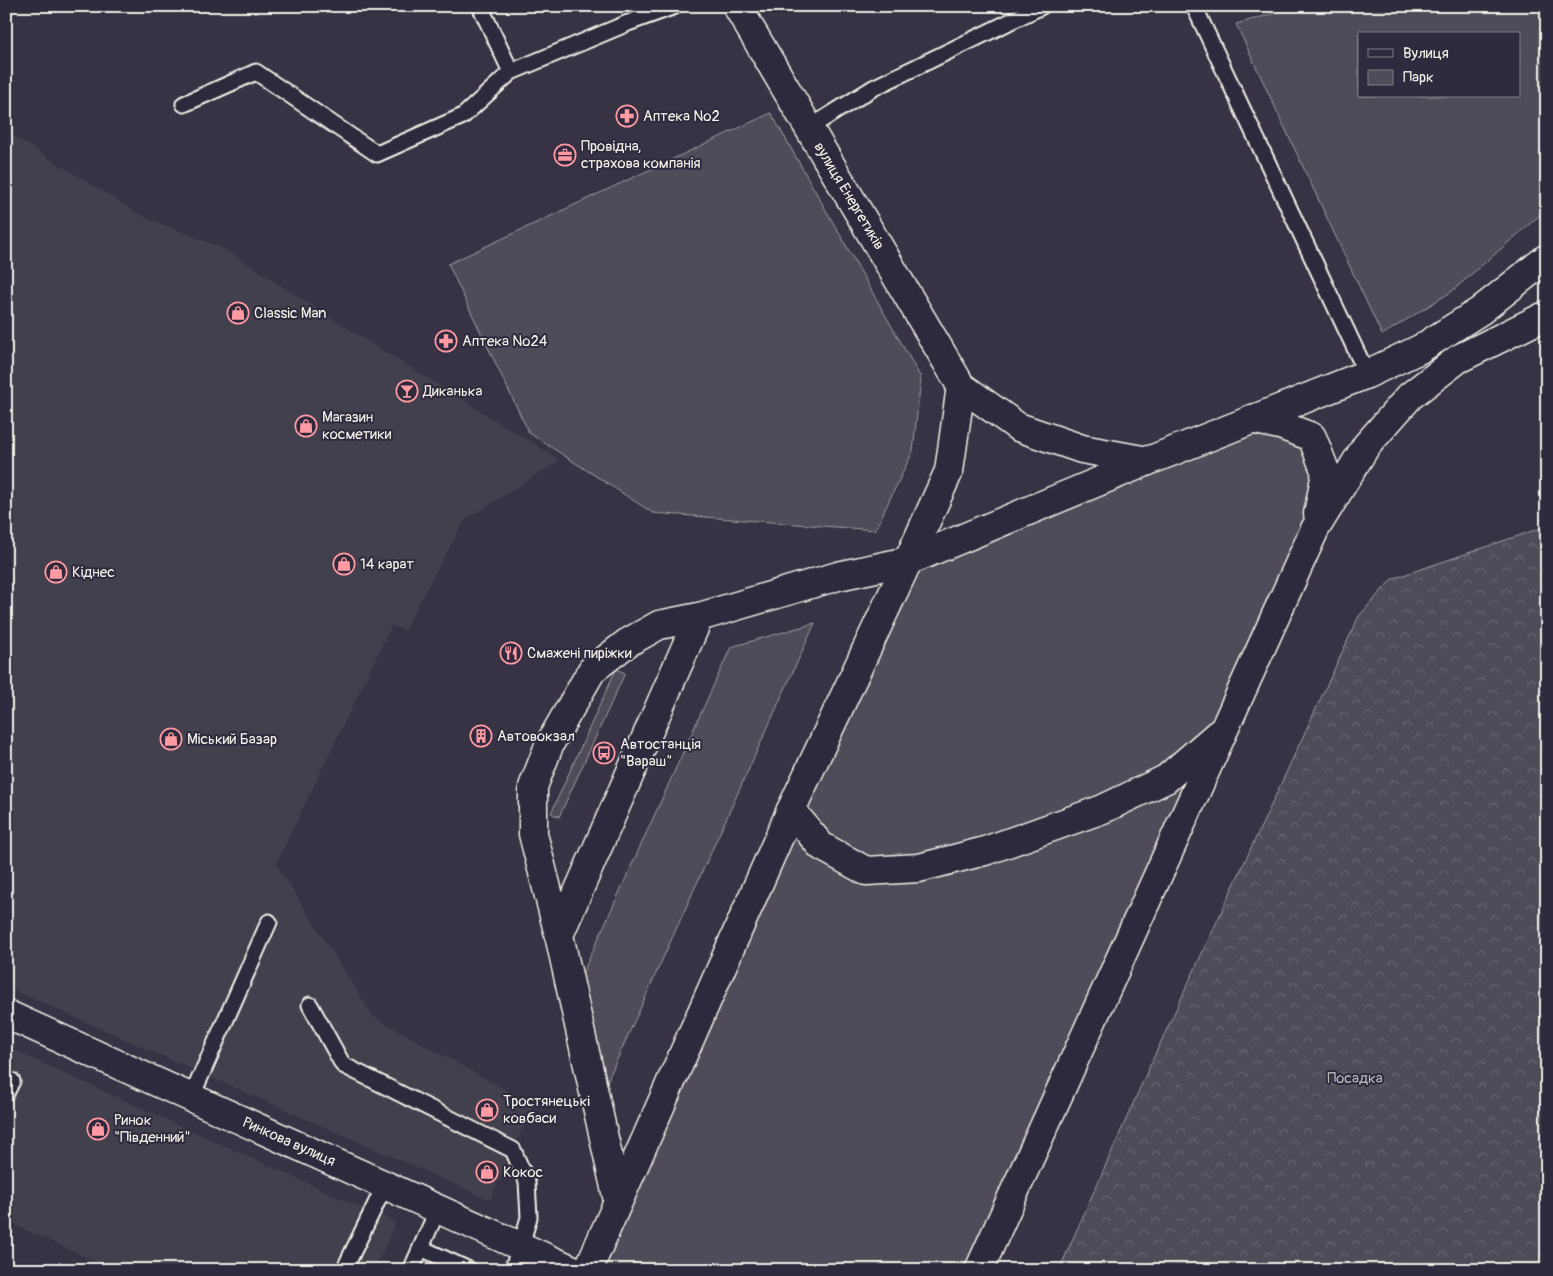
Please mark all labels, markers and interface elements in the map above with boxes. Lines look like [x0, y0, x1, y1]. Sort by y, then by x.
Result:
legend [1358, 32, 1520, 98]
text: Вулиця [1403, 44, 1449, 63]
text: Парк [1403, 68, 1434, 87]
pharmacy icon: Аптека №2 [615, 104, 639, 128]
place label: Аптека №2 [643, 107, 720, 126]
place label: Провідна, страхова компанія [581, 137, 701, 173]
street label: вулиця Енергетиків [809, 139, 889, 253]
office icon: Провідна, страхова компанія [553, 143, 577, 167]
shop icon: Classic Man [226, 301, 250, 325]
place label: Classic Man [254, 304, 327, 323]
pharmacy icon: Аптека №24 [434, 329, 458, 353]
place label: Аптека №24 [462, 332, 548, 351]
bar icon: Диканька [395, 379, 419, 403]
place label: Диканька [422, 382, 483, 401]
place label: Магазин косметики [322, 408, 392, 444]
shop icon: Магазин косметики [294, 414, 318, 438]
shop icon: 14 карат [332, 552, 356, 576]
place label: 14 карат [360, 555, 415, 574]
shop icon: Кіднес [44, 560, 68, 584]
place label: Кіднес [72, 563, 115, 582]
restaurant icon: Смажені пиріжки [499, 641, 523, 665]
place label: Смажені пиріжки [527, 644, 632, 663]
building icon: Автовокзал [469, 724, 493, 748]
shop icon: Міський Базар [159, 727, 183, 751]
place label: Автовокзал [497, 727, 575, 746]
place label: Міський Базар [187, 730, 277, 749]
place label: Автостанція "Вараш" [620, 735, 701, 771]
bus stop icon: Автостанція "Вараш" [592, 741, 616, 765]
park label: Посадка [1327, 1069, 1383, 1088]
place label: Тростянецькі ковбаси [503, 1092, 590, 1128]
shop icon: Тростянецькі ковбаси [475, 1098, 499, 1122]
place label: Ринок "Південний" [114, 1111, 190, 1147]
street label: Ринкова вулиця [240, 1113, 338, 1171]
shop icon: Ринок "Південний" [86, 1117, 110, 1141]
shop icon: Кокос [475, 1160, 499, 1184]
place label: Кокос [503, 1163, 543, 1182]

